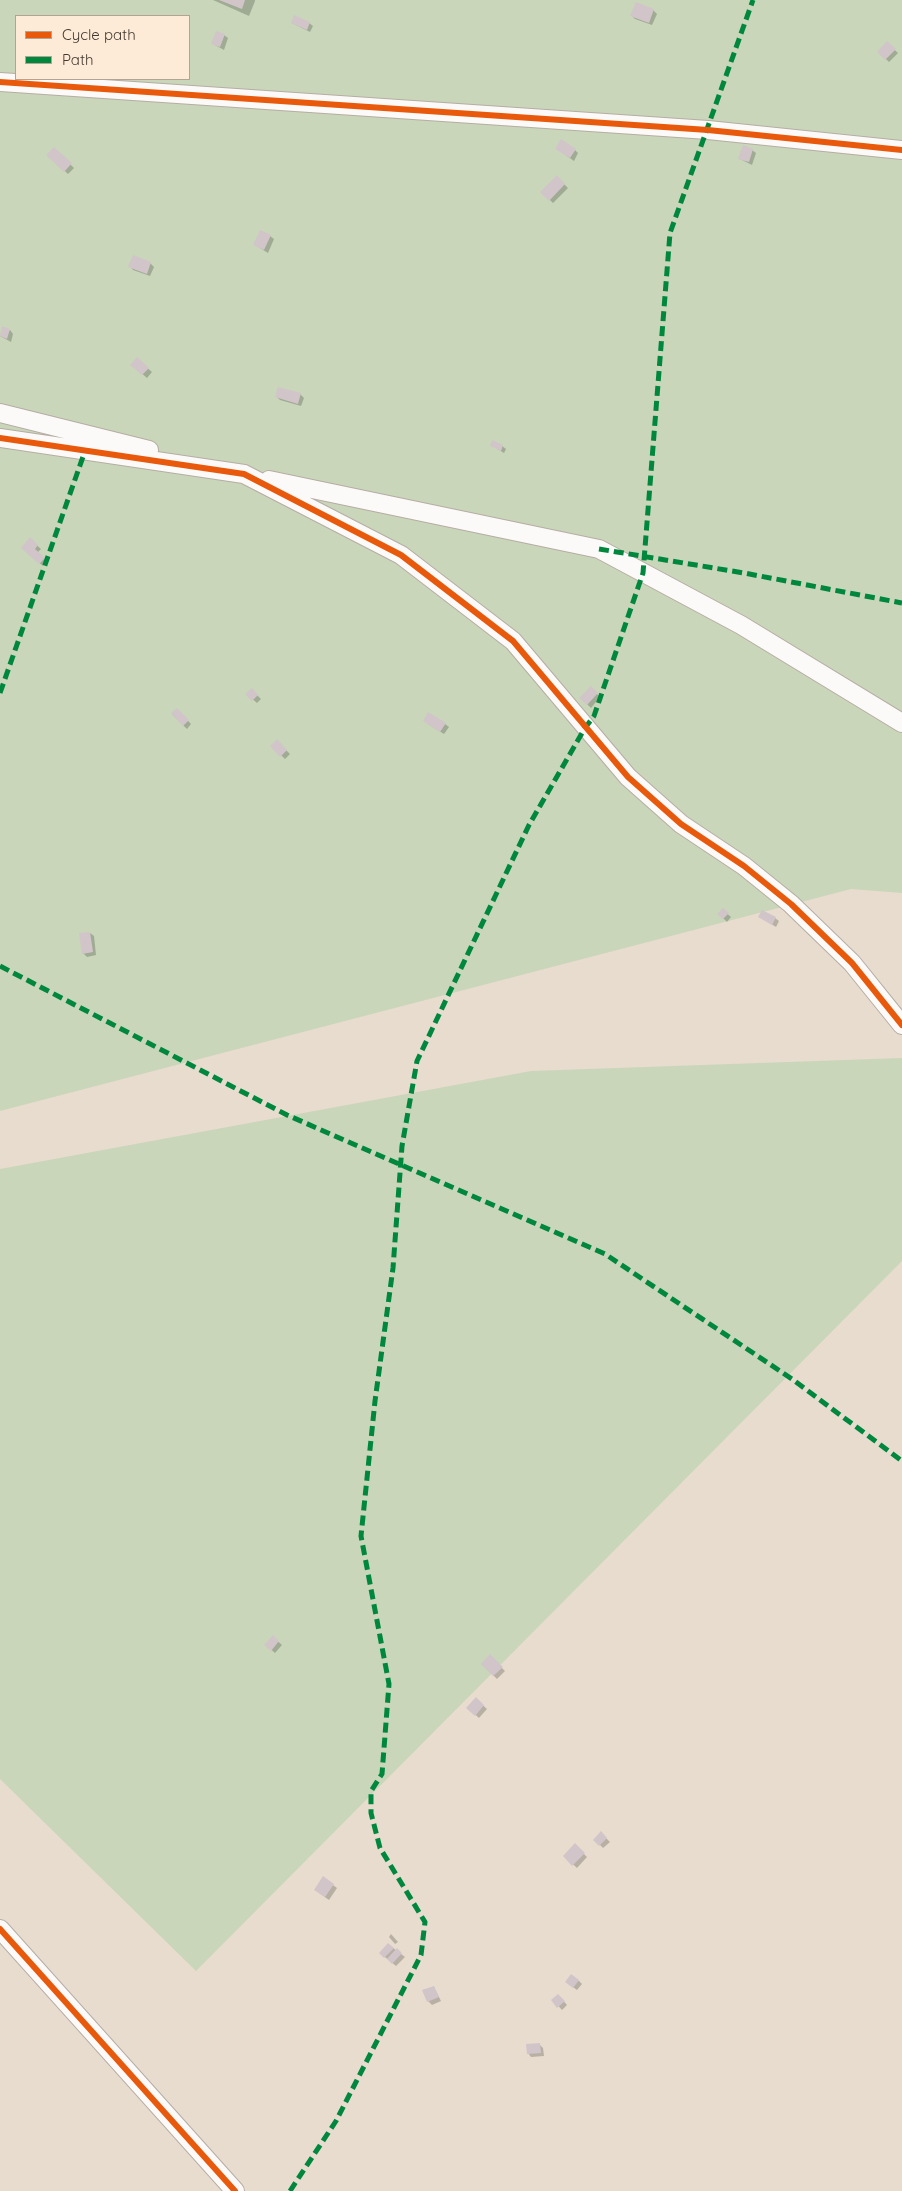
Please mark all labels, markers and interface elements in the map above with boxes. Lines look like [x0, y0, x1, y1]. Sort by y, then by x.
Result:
legend [15, 15, 190, 80]
text: Cycle path [62, 25, 136, 44]
text: Path [62, 50, 94, 69]

